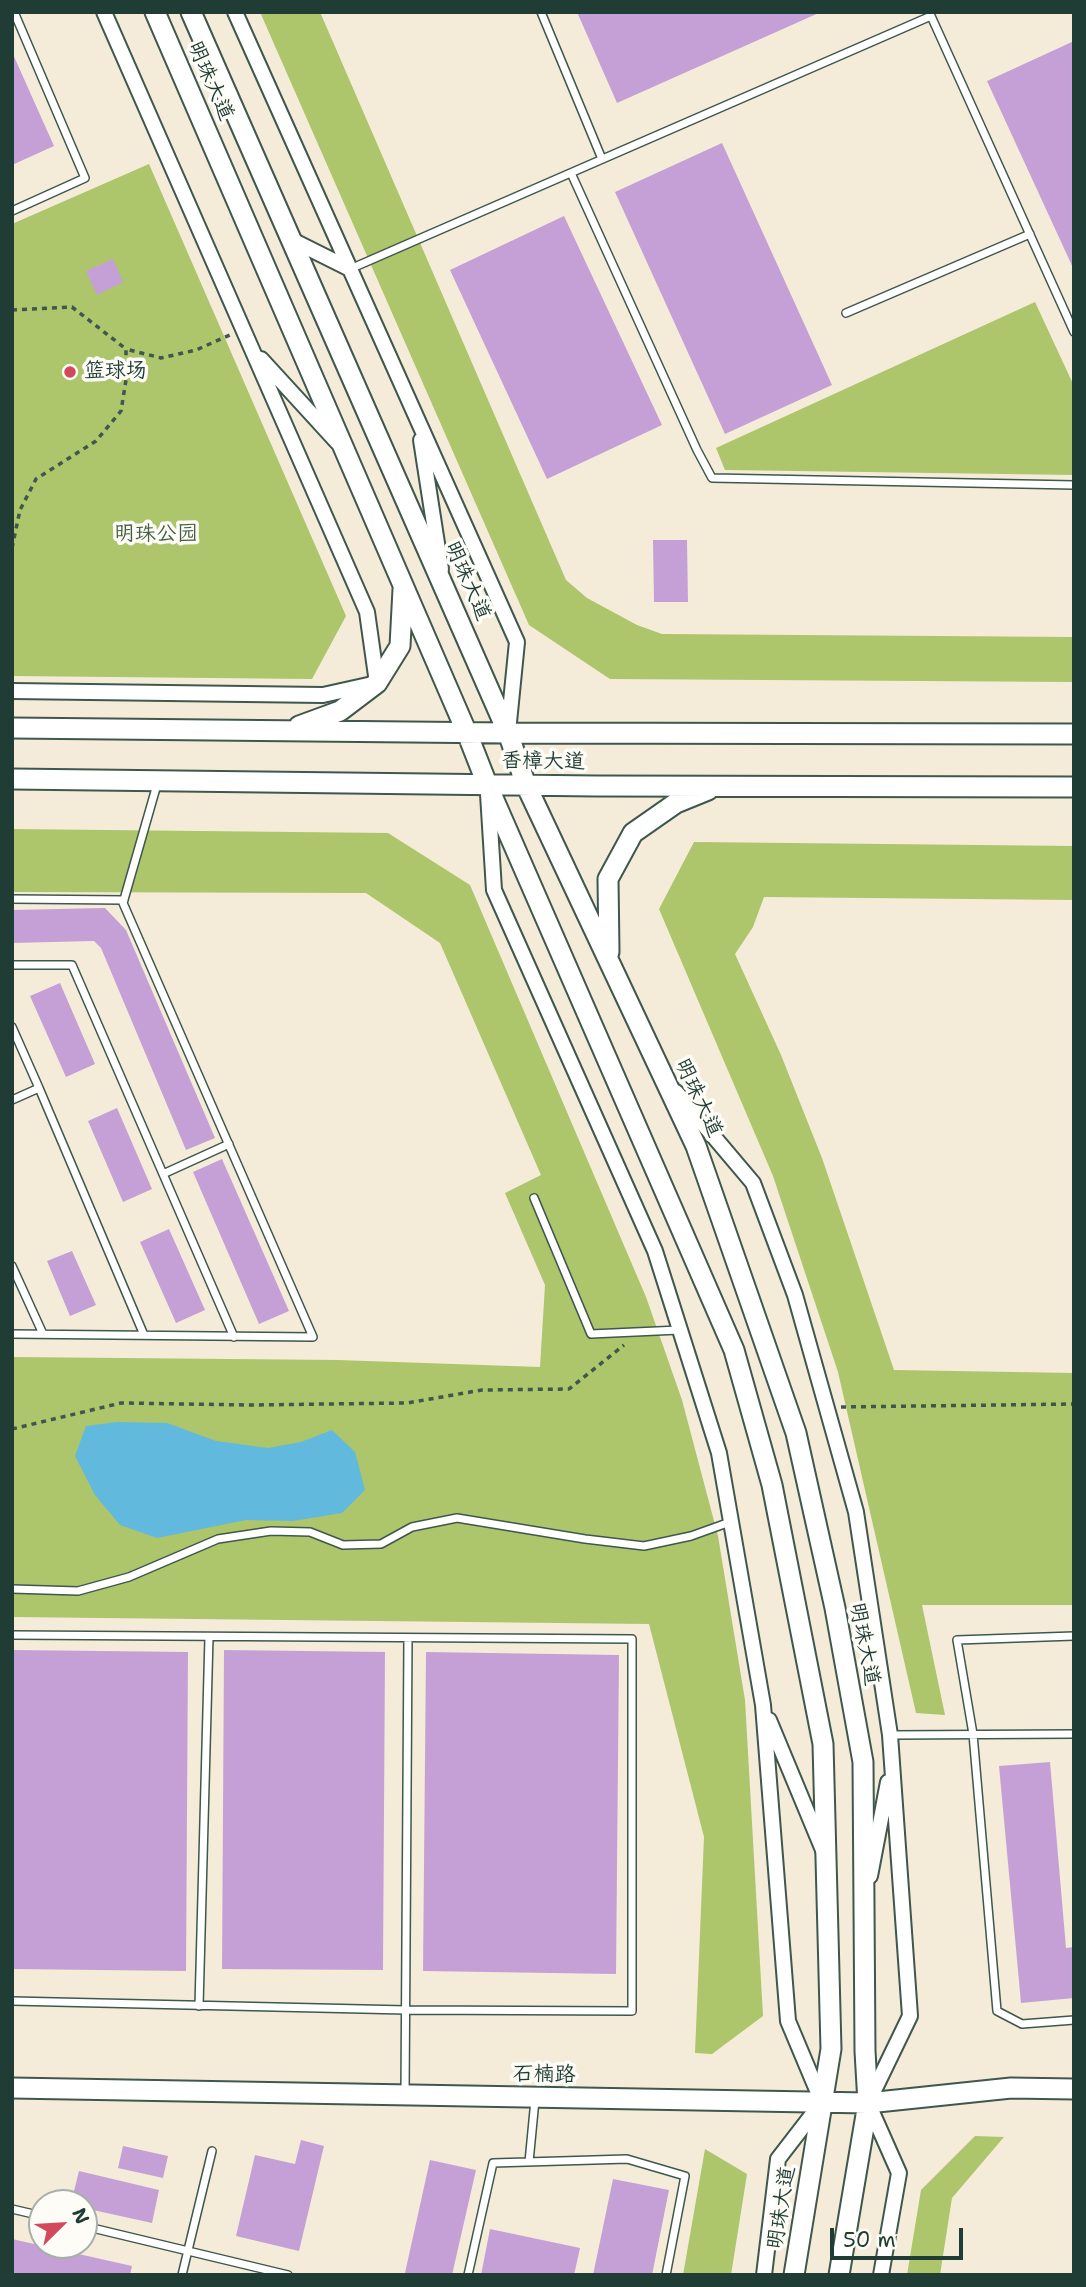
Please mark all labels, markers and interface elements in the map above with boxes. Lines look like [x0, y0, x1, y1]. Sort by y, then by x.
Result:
street label: 明珠大道 [181, 38, 239, 124]
place label: 篮球场 [84, 359, 147, 385]
marker: 篮球场 [62, 364, 78, 380]
park label: 明珠公园 [114, 522, 198, 548]
street label: 明珠大道 [438, 538, 496, 624]
street label: 香樟大道 [501, 749, 585, 775]
street label: 明珠大道 [669, 1055, 727, 1141]
street label: 明珠大道 [844, 1600, 884, 1688]
street label: 石楠路 [512, 2062, 576, 2088]
street label: 明珠大道 [763, 2165, 801, 2251]
north arrow [28, 2189, 98, 2259]
text: N [66, 2204, 95, 2228]
scale bar [834, 2214, 967, 2258]
text: 50 m [843, 2226, 896, 2254]

